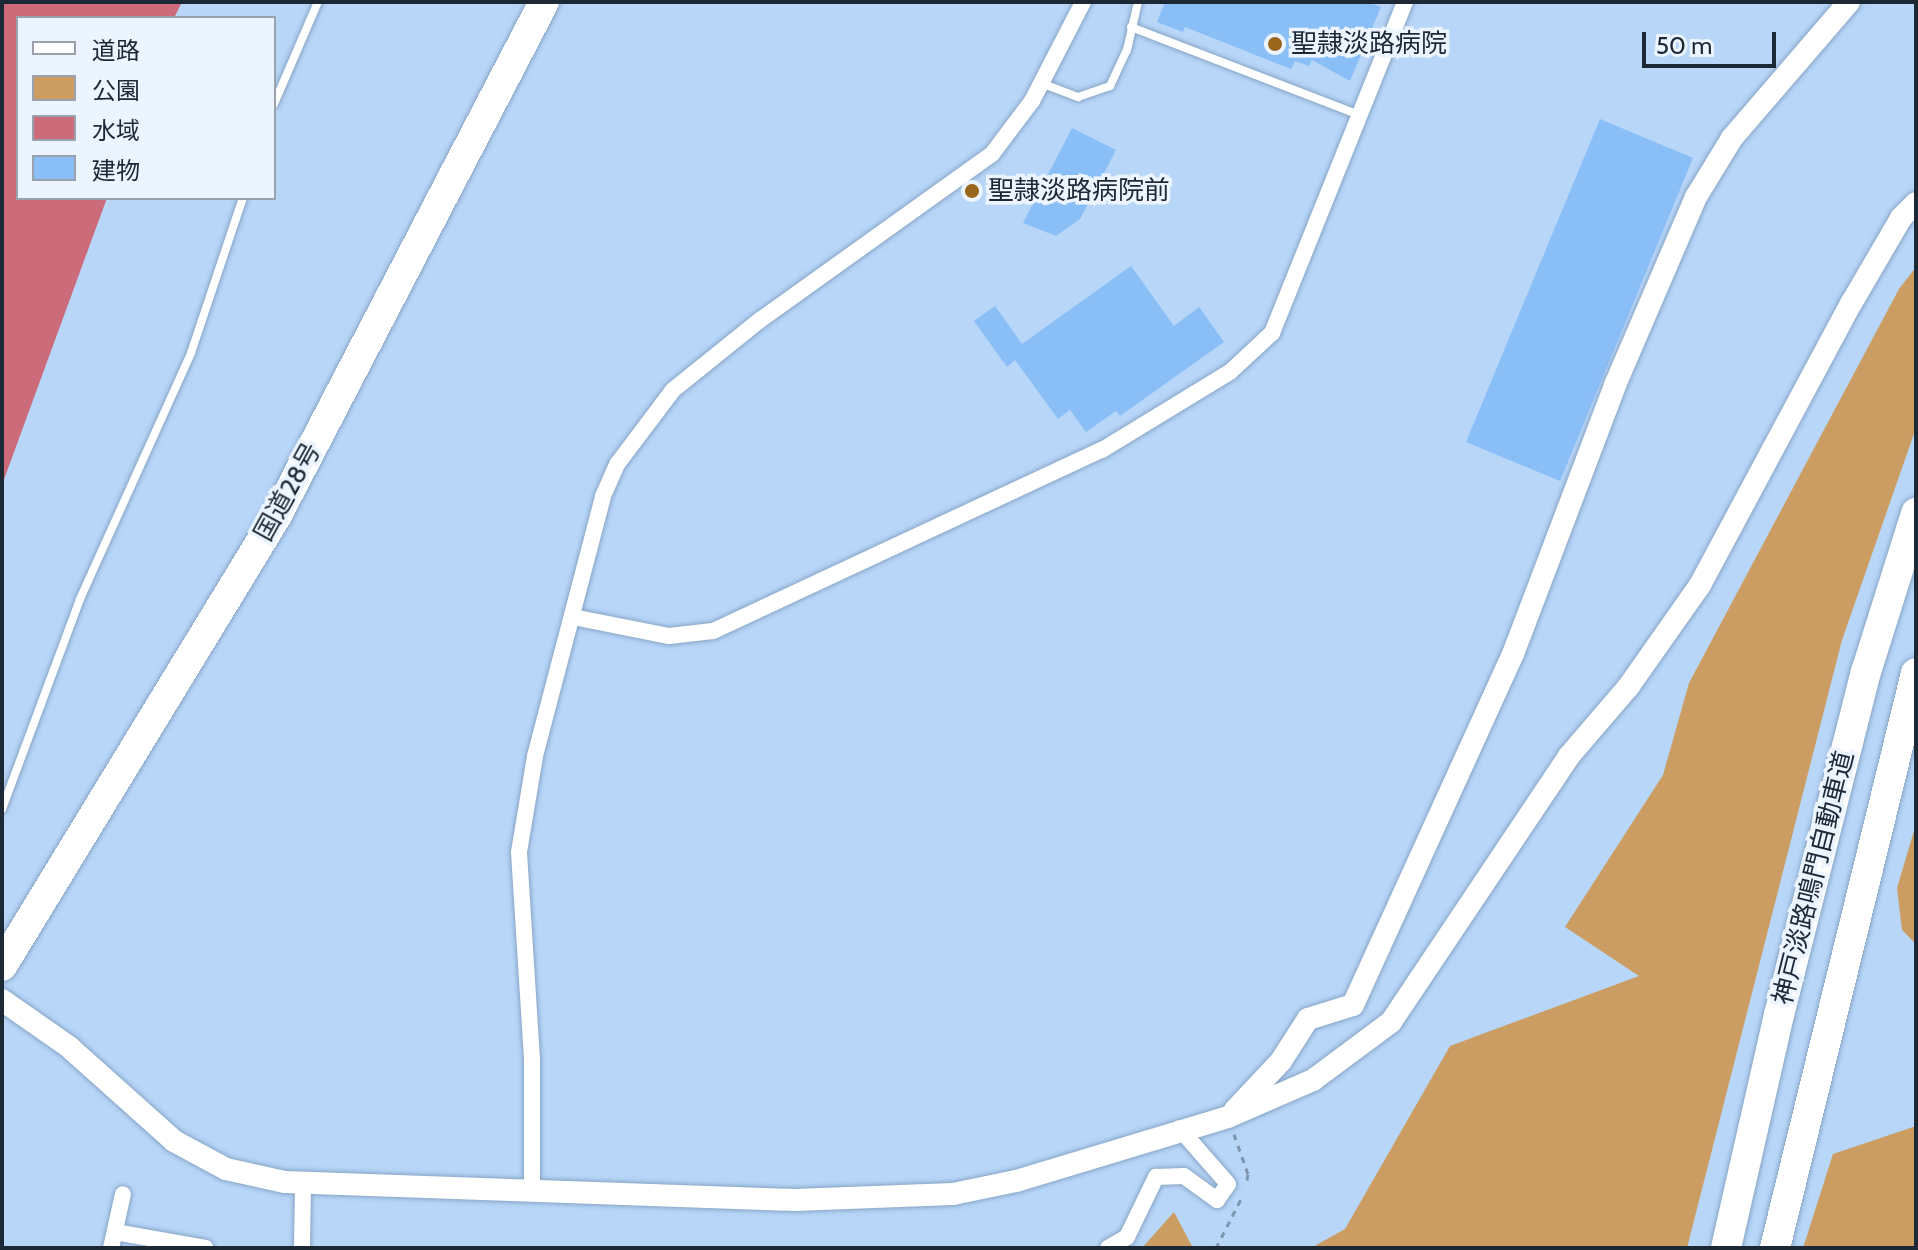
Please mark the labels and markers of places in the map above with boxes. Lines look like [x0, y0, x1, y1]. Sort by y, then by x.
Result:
place label: 聖隷淡路病院 [1291, 28, 1447, 60]
marker: 聖隷淡路病院 [1266, 35, 1284, 53]
place label: 聖隷淡路病院前 [988, 175, 1170, 207]
marker: 聖隷淡路病院前 [963, 182, 981, 200]

